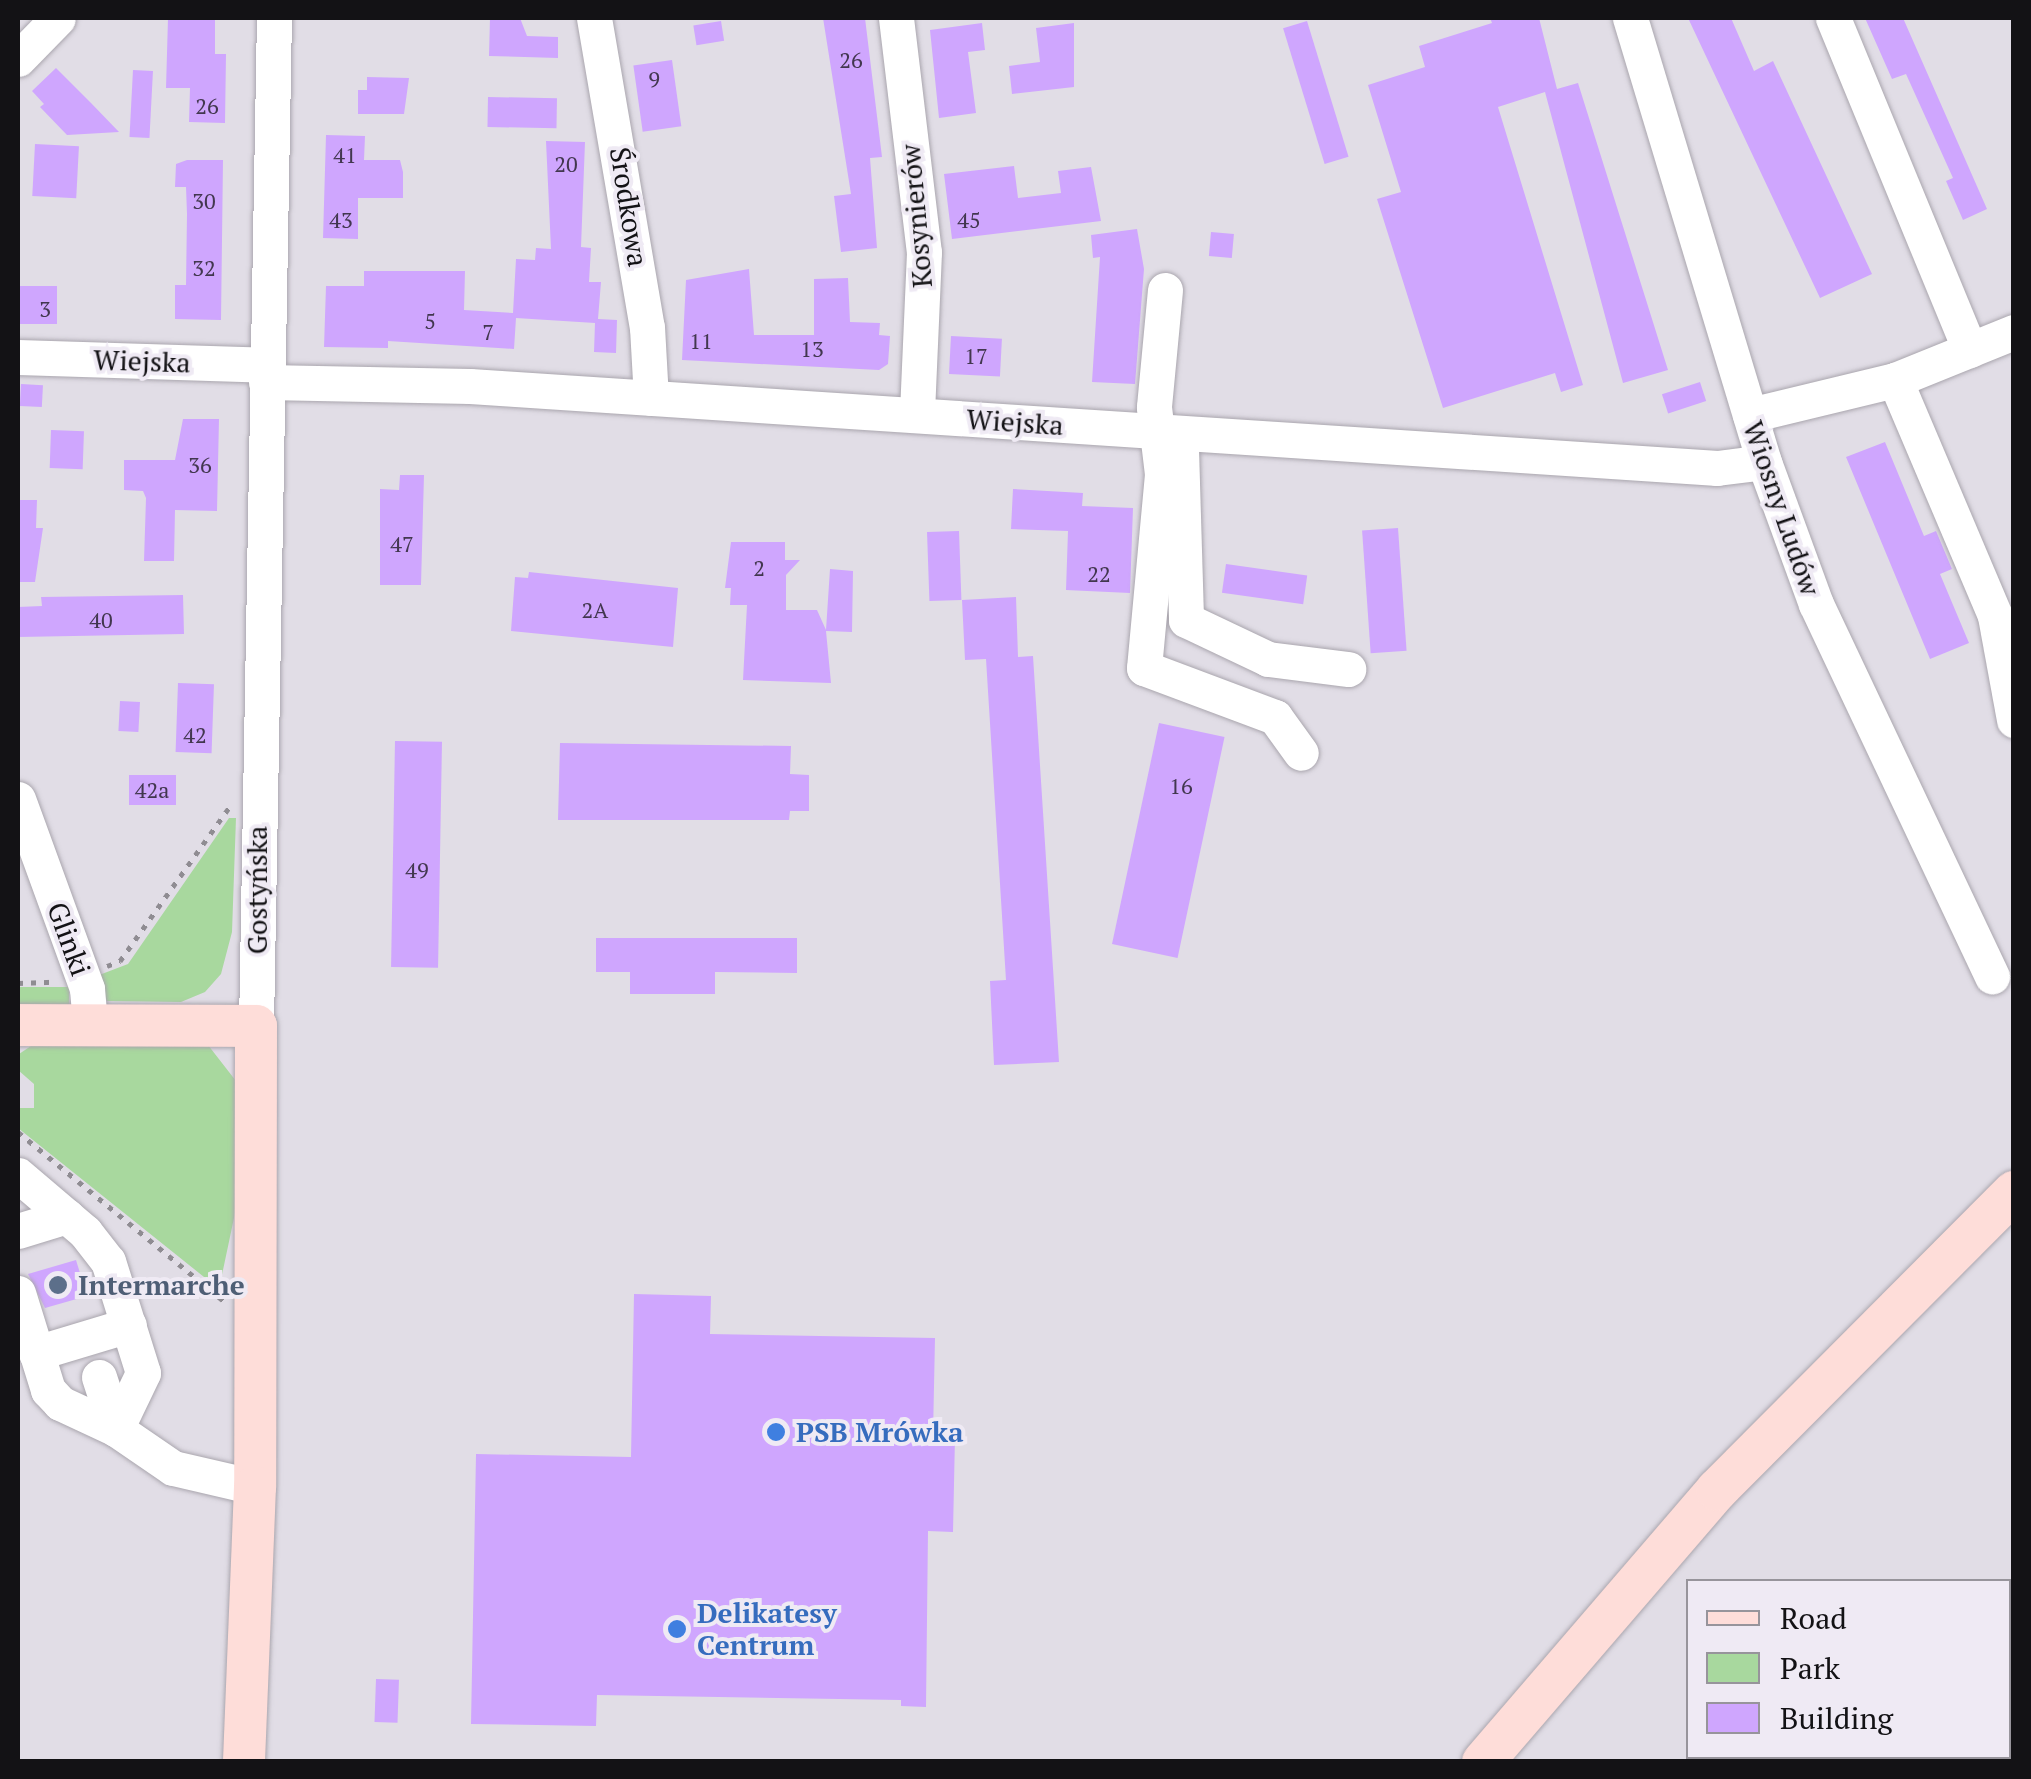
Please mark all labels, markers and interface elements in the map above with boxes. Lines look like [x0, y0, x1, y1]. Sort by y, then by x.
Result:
house number: 26 [839, 47, 863, 73]
house number: 9 [648, 66, 660, 92]
house number: 26 [195, 93, 219, 119]
house number: 41 [333, 142, 357, 168]
street label: Kosynierów [893, 143, 939, 289]
street label: Środkowa [603, 145, 655, 269]
house number: 20 [554, 151, 578, 177]
house number: 30 [192, 188, 216, 214]
house number: 43 [329, 207, 353, 233]
house number: 45 [957, 207, 981, 233]
house number: 32 [192, 255, 216, 281]
house number: 3 [39, 296, 51, 322]
house number: 5 [424, 308, 436, 334]
house number: 7 [482, 319, 494, 345]
house number: 11 [689, 328, 713, 354]
house number: 13 [800, 336, 824, 362]
street label: Wiejska [93, 343, 191, 379]
house number: 17 [964, 343, 988, 369]
street label: Wiejska [965, 402, 1065, 442]
street label: Wiosny Ludów [1736, 416, 1828, 600]
house number: 36 [188, 452, 212, 478]
house number: 47 [390, 531, 414, 557]
house number: 2 [753, 555, 765, 581]
house number: 22 [1087, 561, 1111, 587]
house number: 2A [582, 597, 608, 623]
house number: 40 [89, 607, 113, 633]
house number: 42 [183, 722, 207, 748]
house number: 16 [1169, 773, 1193, 799]
house number: 42a [135, 777, 169, 803]
street label: Gostyńska [240, 826, 274, 954]
house number: 49 [405, 857, 429, 883]
street label: Glinki [40, 898, 98, 980]
place label: Intermarche [78, 1268, 245, 1302]
marker: Intermarche [47, 1274, 69, 1296]
place label: PSB Mrówka [796, 1415, 964, 1449]
marker: PSB Mrówka [765, 1421, 787, 1443]
legend [1686, 1579, 2011, 1759]
place label: Delikatesy Centrum [697, 1596, 837, 1662]
text: Road [1780, 1598, 1847, 1638]
marker: Delikatesy Centrum [666, 1618, 688, 1640]
text: Park [1780, 1648, 1840, 1688]
text: Building [1780, 1698, 1893, 1738]

